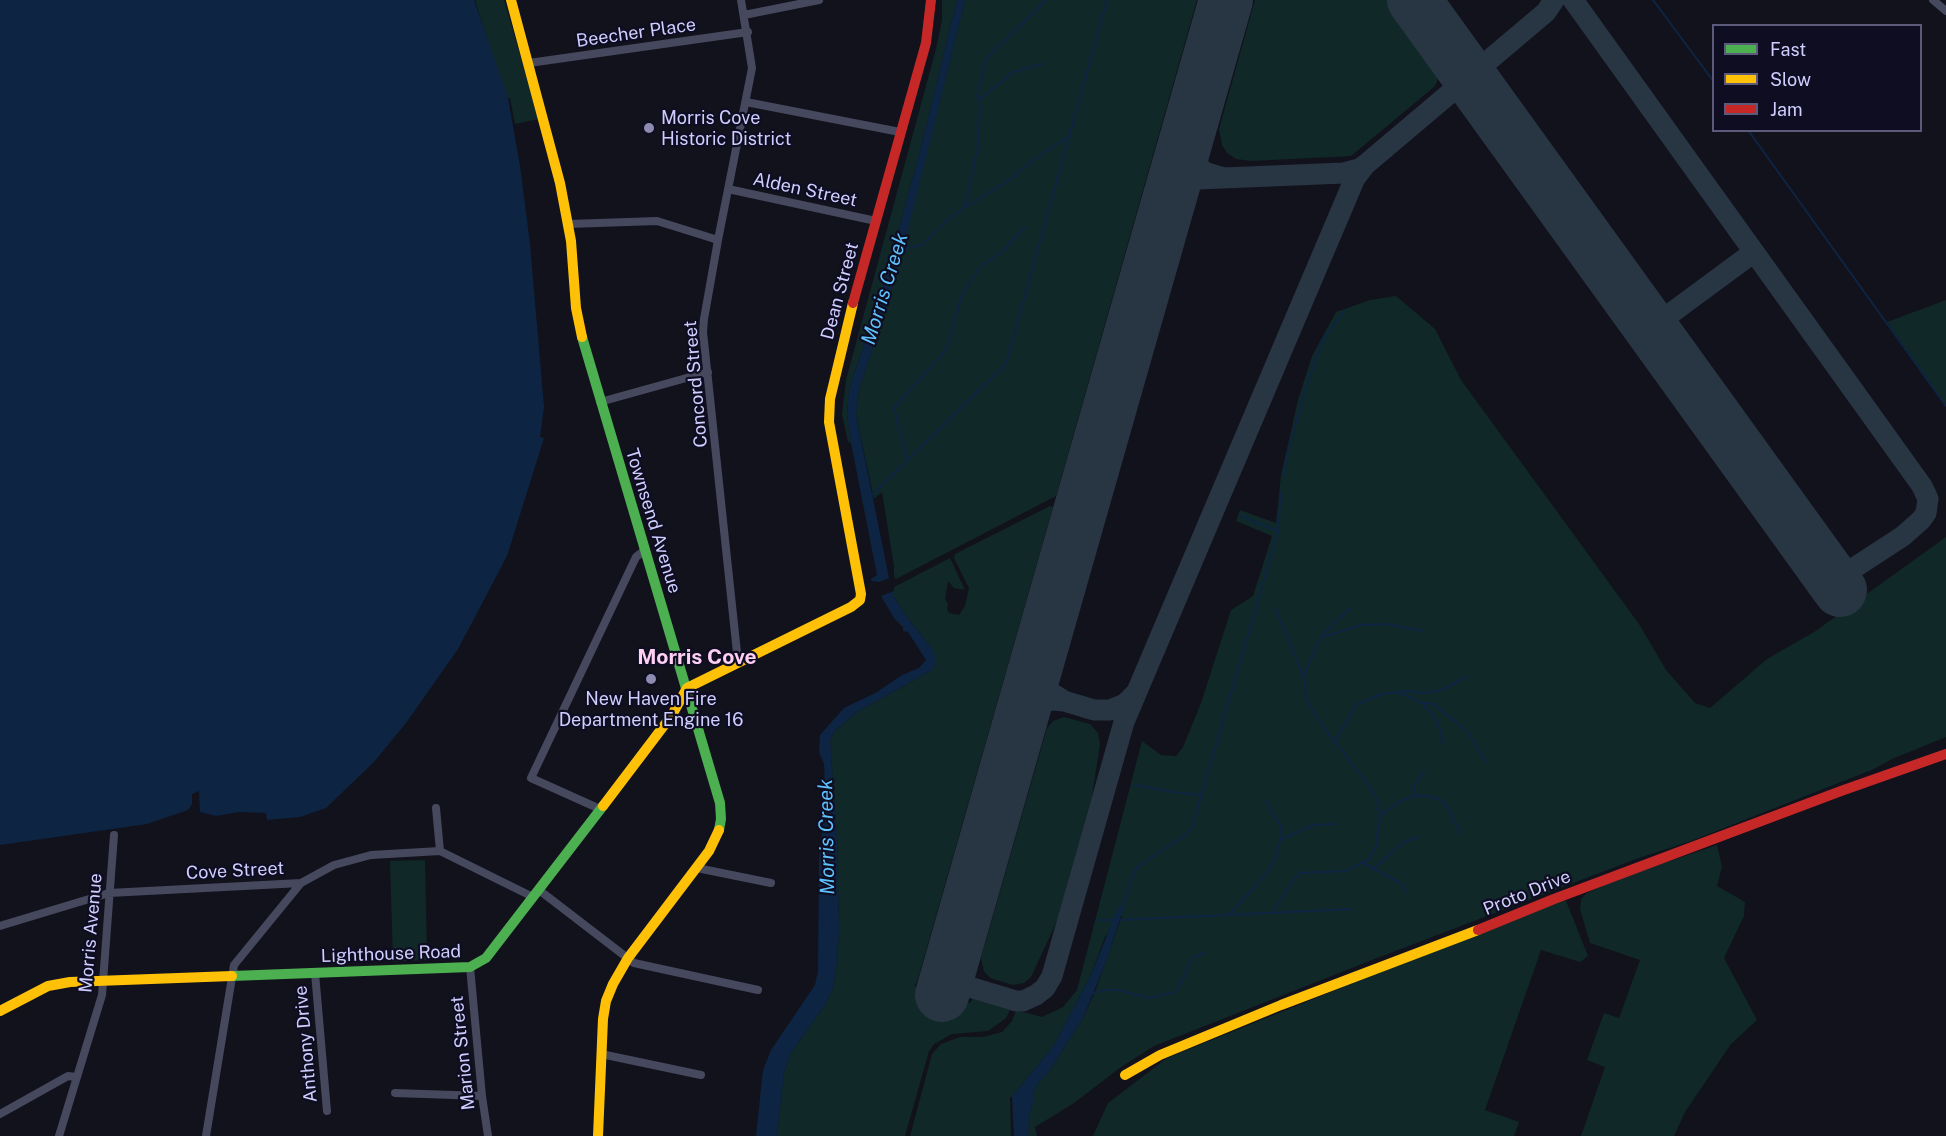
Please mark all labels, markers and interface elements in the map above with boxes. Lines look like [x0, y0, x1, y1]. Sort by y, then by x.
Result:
street label: Beecher Place [575, 14, 697, 52]
legend [1712, 24, 1922, 132]
text: Fast [1770, 39, 1806, 60]
text: Slow [1770, 69, 1811, 90]
text: Jam [1770, 99, 1803, 120]
place label: Morris Cove Historic District [661, 107, 791, 150]
marker: Morris Cove Historic District [642, 121, 656, 135]
street label: Alden Street [751, 168, 859, 212]
water label: Morris Creek [857, 230, 913, 348]
street label: Dean Street [817, 240, 863, 342]
street label: Concord Street [680, 320, 712, 448]
street label: Townsend Avenue [621, 446, 685, 596]
district label: Morris Cove [637, 645, 757, 671]
marker: New Haven Fire Department Engine 16 [644, 672, 658, 686]
place label: New Haven Fire Department Engine 16 [559, 688, 743, 730]
water label: Morris Creek [814, 779, 840, 895]
street label: Cove Street [185, 858, 285, 884]
street label: Proto Drive [1480, 866, 1574, 920]
street label: Morris Avenue [75, 872, 107, 994]
street label: Lighthouse Road [321, 941, 461, 967]
street label: Anthony Drive [290, 985, 322, 1103]
street label: Marion Street [446, 995, 480, 1111]

